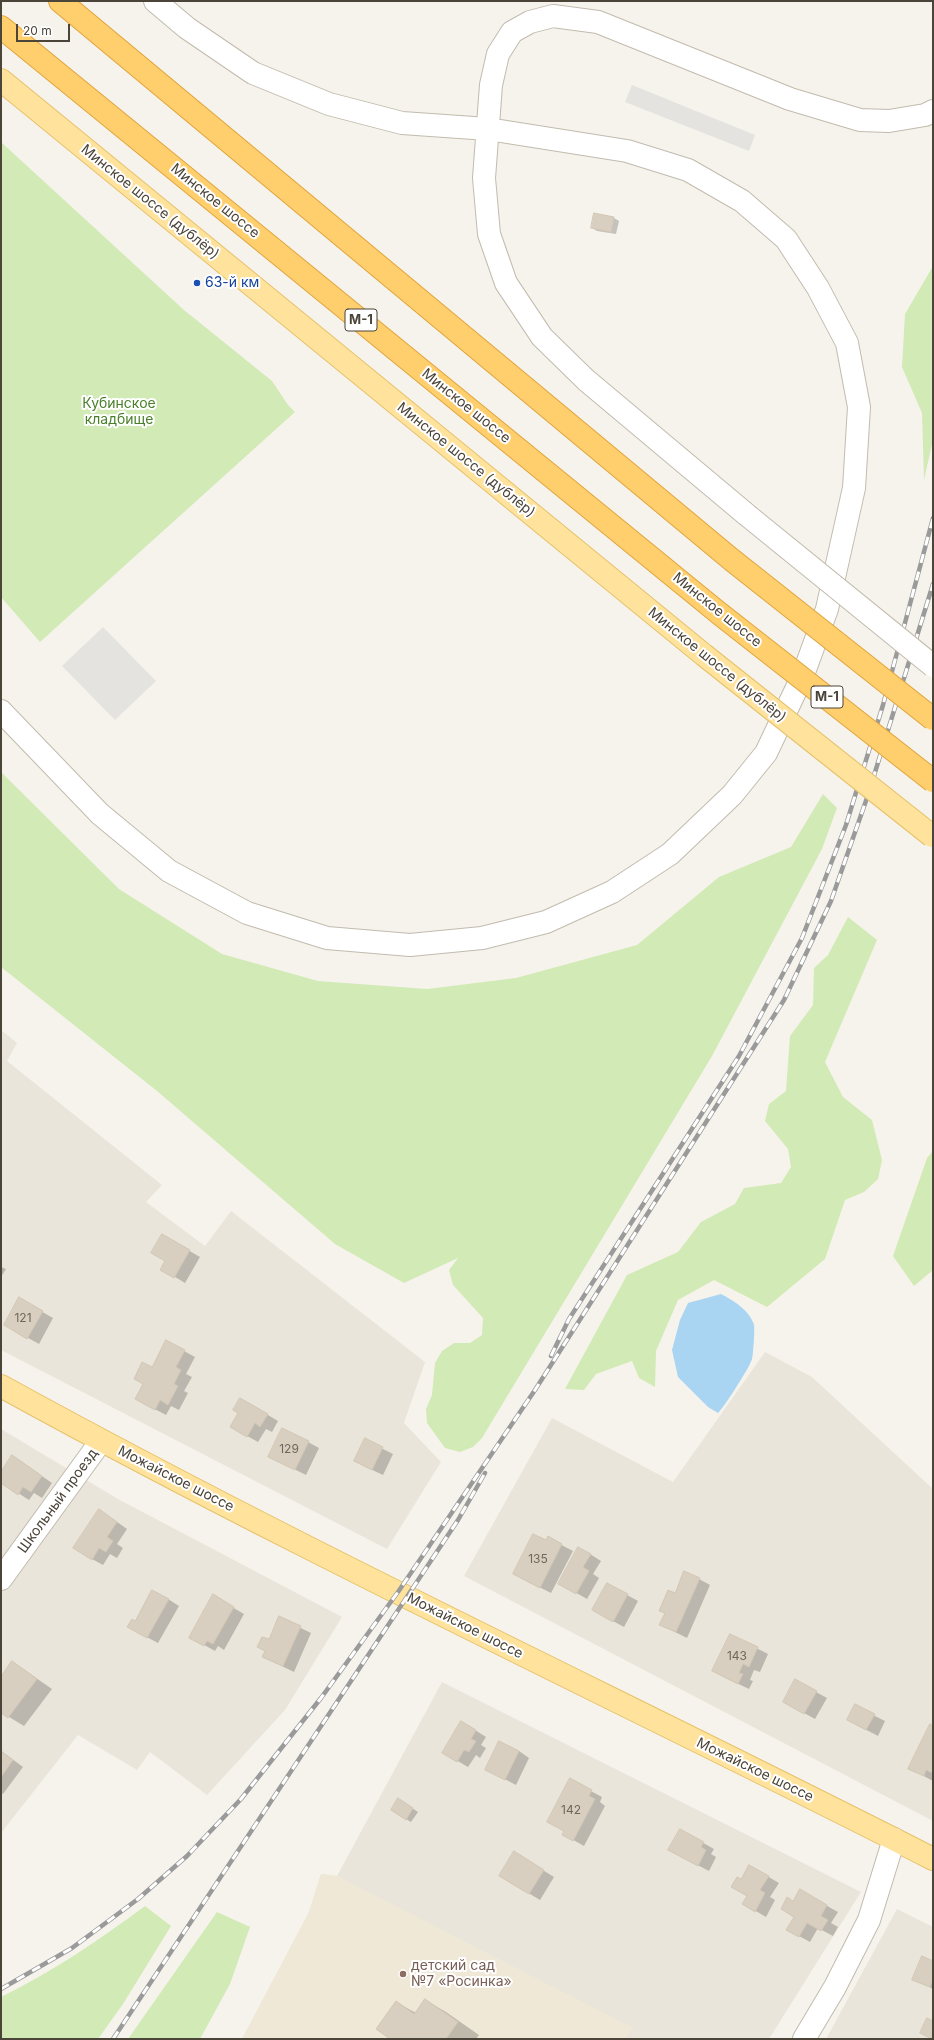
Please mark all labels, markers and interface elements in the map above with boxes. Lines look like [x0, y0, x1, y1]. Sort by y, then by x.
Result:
scale bar [18, 16, 72, 42]
text: 20 m [23, 23, 52, 38]
street label: Минское шоссе (дублёр) [78, 141, 222, 263]
street label: Минское шоссе [167, 160, 263, 242]
place label: 63-й км [205, 275, 259, 291]
marker: 63-й км [192, 278, 202, 288]
road number: М-1 [345, 309, 377, 331]
street label: Минское шоссе [418, 365, 514, 447]
park label: Кубинское кладбище [82, 396, 156, 428]
street label: Минское шоссе (дублёр) [394, 399, 538, 521]
street label: Минское шоссе [669, 569, 765, 651]
street label: Минское шоссе (дублёр) [645, 604, 789, 726]
road number: М-1 [811, 686, 843, 708]
house number: 121 [14, 1311, 32, 1325]
street label: Можайское шоссе [115, 1442, 237, 1516]
house number: 129 [279, 1442, 299, 1456]
street label: Школьный проезд [15, 1446, 101, 1556]
house number: 135 [528, 1552, 548, 1566]
street label: Можайское шоссе [404, 1589, 526, 1663]
house number: 143 [727, 1649, 747, 1663]
street label: Можайское шоссе [694, 1734, 816, 1806]
house number: 142 [561, 1803, 581, 1817]
place label: детский сад №7 «Росинка» [411, 1958, 512, 1990]
marker: детский сад №7 «Росинка» [398, 1969, 408, 1979]

